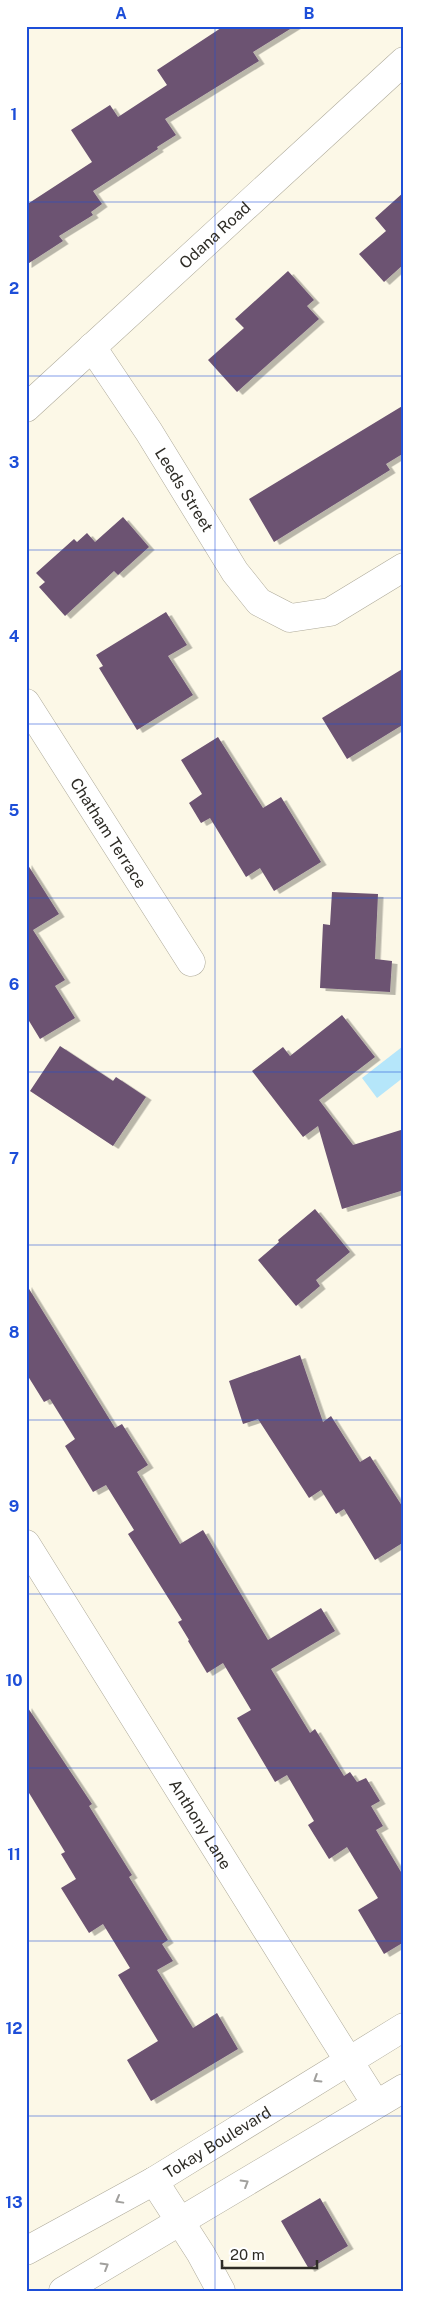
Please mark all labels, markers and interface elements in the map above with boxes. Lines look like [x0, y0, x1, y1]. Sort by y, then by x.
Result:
text: A [115, 4, 127, 23]
text: B [304, 4, 315, 23]
text: 1 [11, 105, 17, 124]
street label: Odana Road [175, 197, 254, 272]
text: 2 [9, 279, 19, 298]
street label: Leeds Street [151, 444, 217, 535]
text: 3 [9, 453, 19, 472]
text: 4 [9, 627, 20, 646]
street label: Chatham Terrace [67, 774, 151, 892]
text: 5 [9, 801, 20, 820]
text: 6 [9, 975, 19, 994]
text: 7 [9, 1149, 19, 1168]
text: 8 [9, 1323, 20, 1342]
text: 9 [9, 1497, 19, 1516]
text: 10 [5, 1671, 23, 1690]
street label: Anthony Lane [166, 1776, 236, 1872]
text: 11 [7, 1845, 21, 1864]
text: 12 [5, 2019, 23, 2038]
one-way arrow [313, 2073, 322, 2083]
street label: Tokay Boulevard [160, 2102, 274, 2182]
one-way arrow [239, 2179, 248, 2189]
text: 13 [5, 2193, 23, 2212]
one-way arrow [115, 2194, 124, 2204]
scale bar [222, 2237, 318, 2269]
text: 20 m [230, 2246, 265, 2263]
one-way arrow [99, 2262, 108, 2272]

